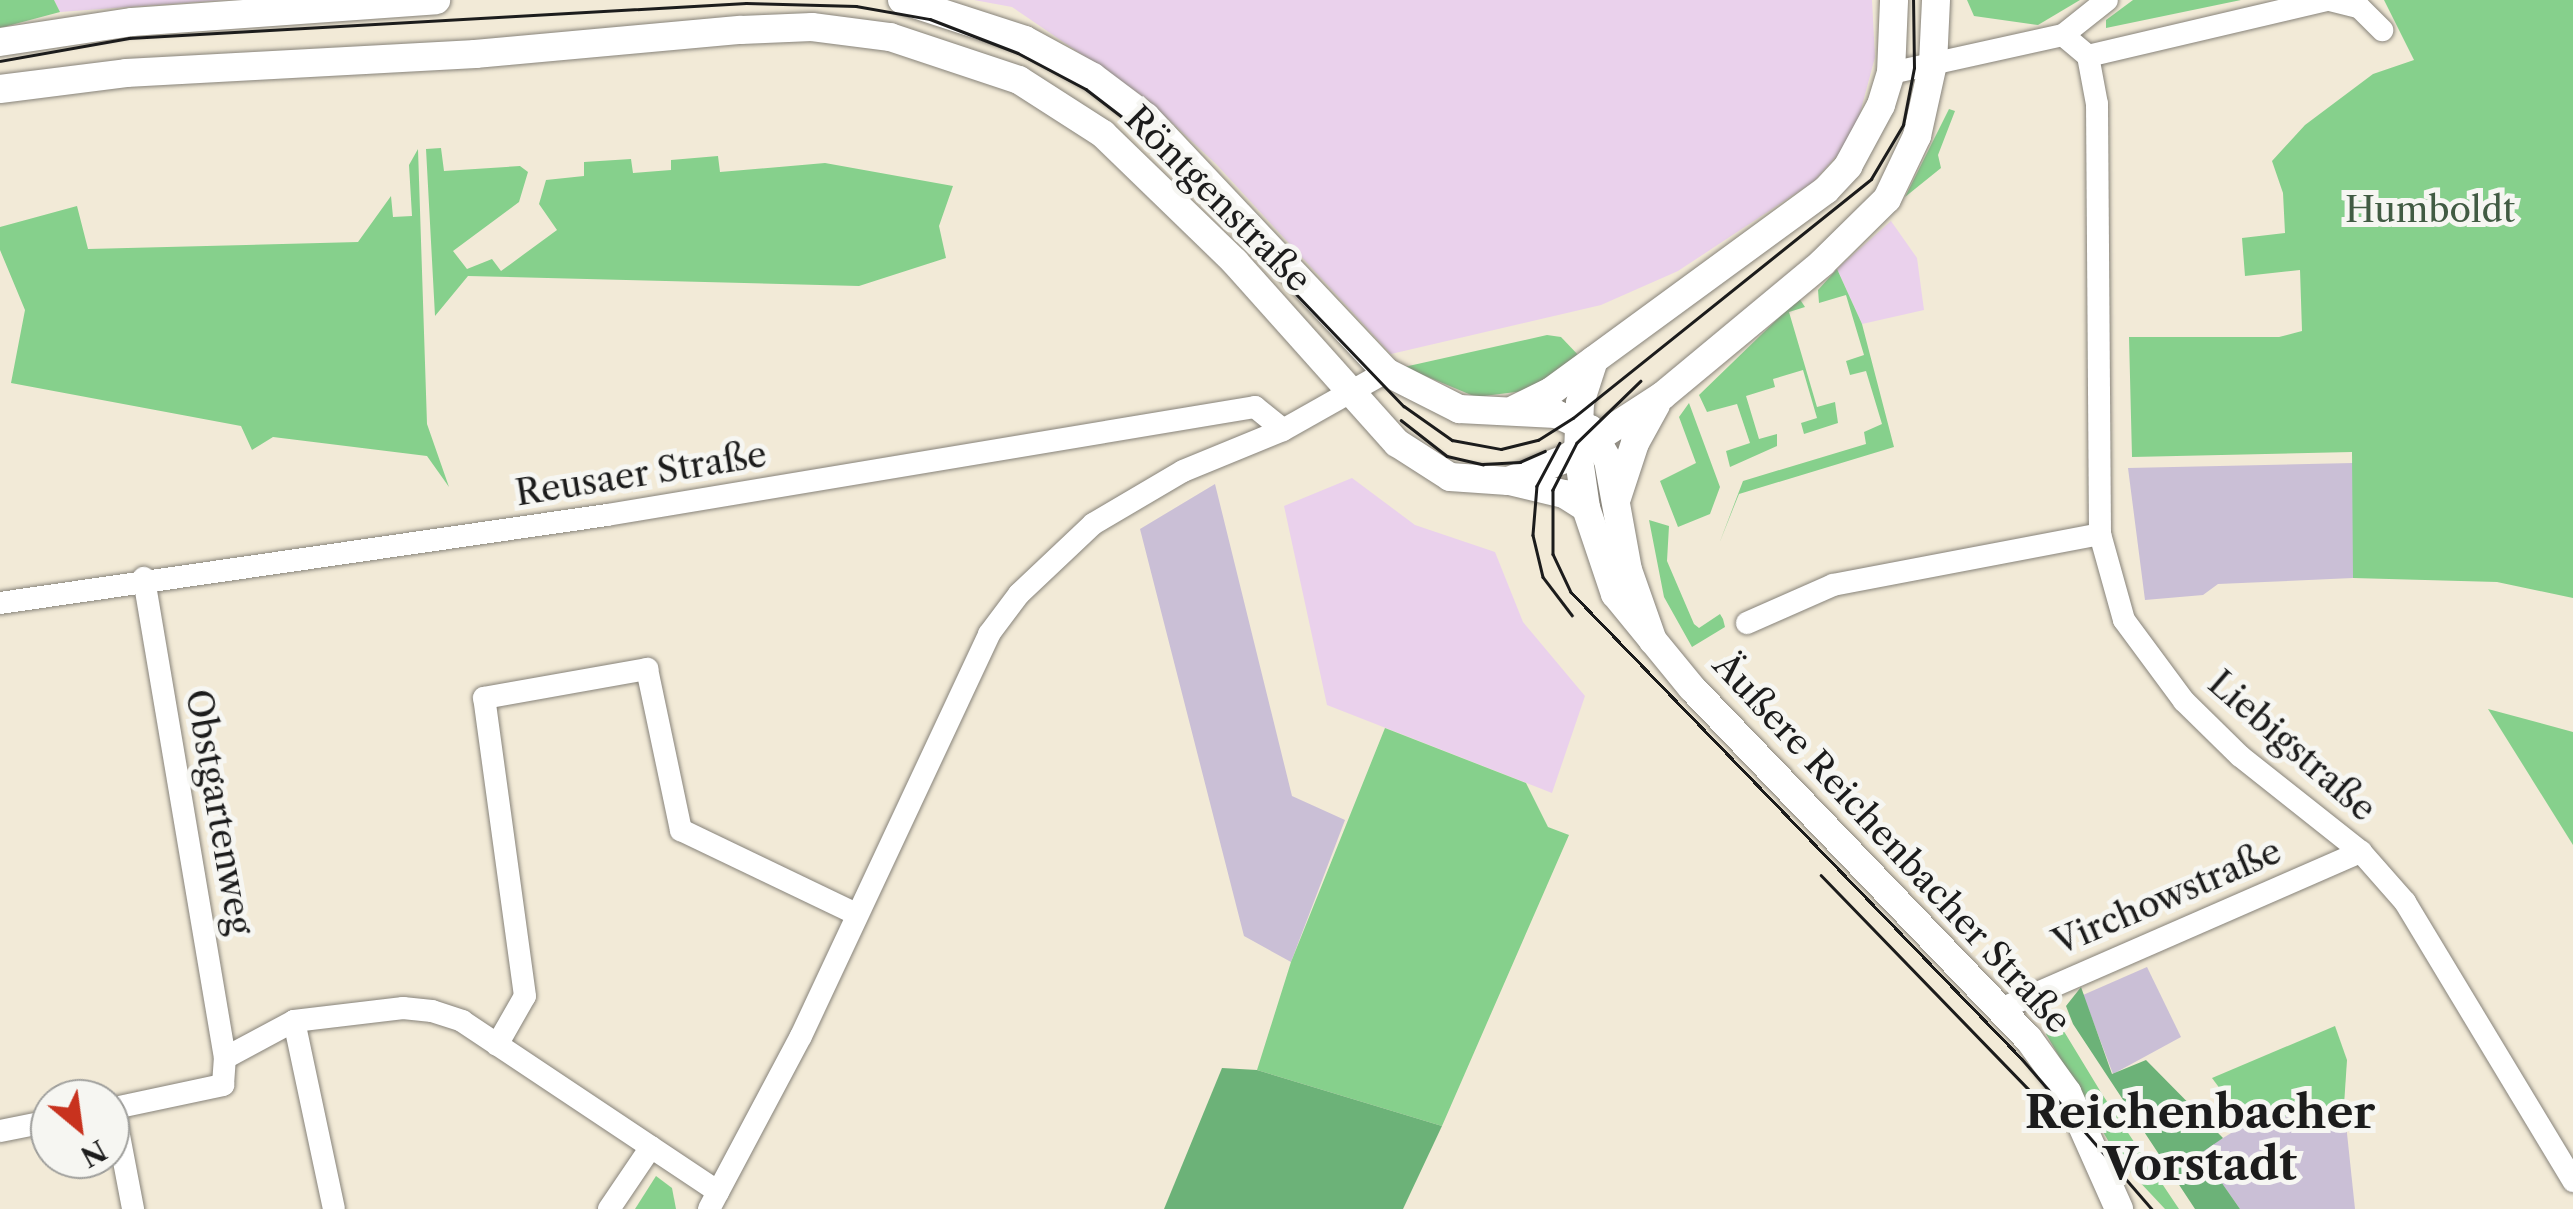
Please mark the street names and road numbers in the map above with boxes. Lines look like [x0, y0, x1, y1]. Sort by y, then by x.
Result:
street label: Röntgenstraße [1116, 97, 1320, 301]
street label: Reusaer Straße [512, 433, 770, 515]
street label: Äußere Reichenbacher Straße [1704, 644, 2080, 1042]
street label: Liebigstraße [2200, 662, 2384, 830]
street label: Obstgartenweg [177, 686, 261, 938]
street label: Virchowstraße [2047, 830, 2287, 964]

